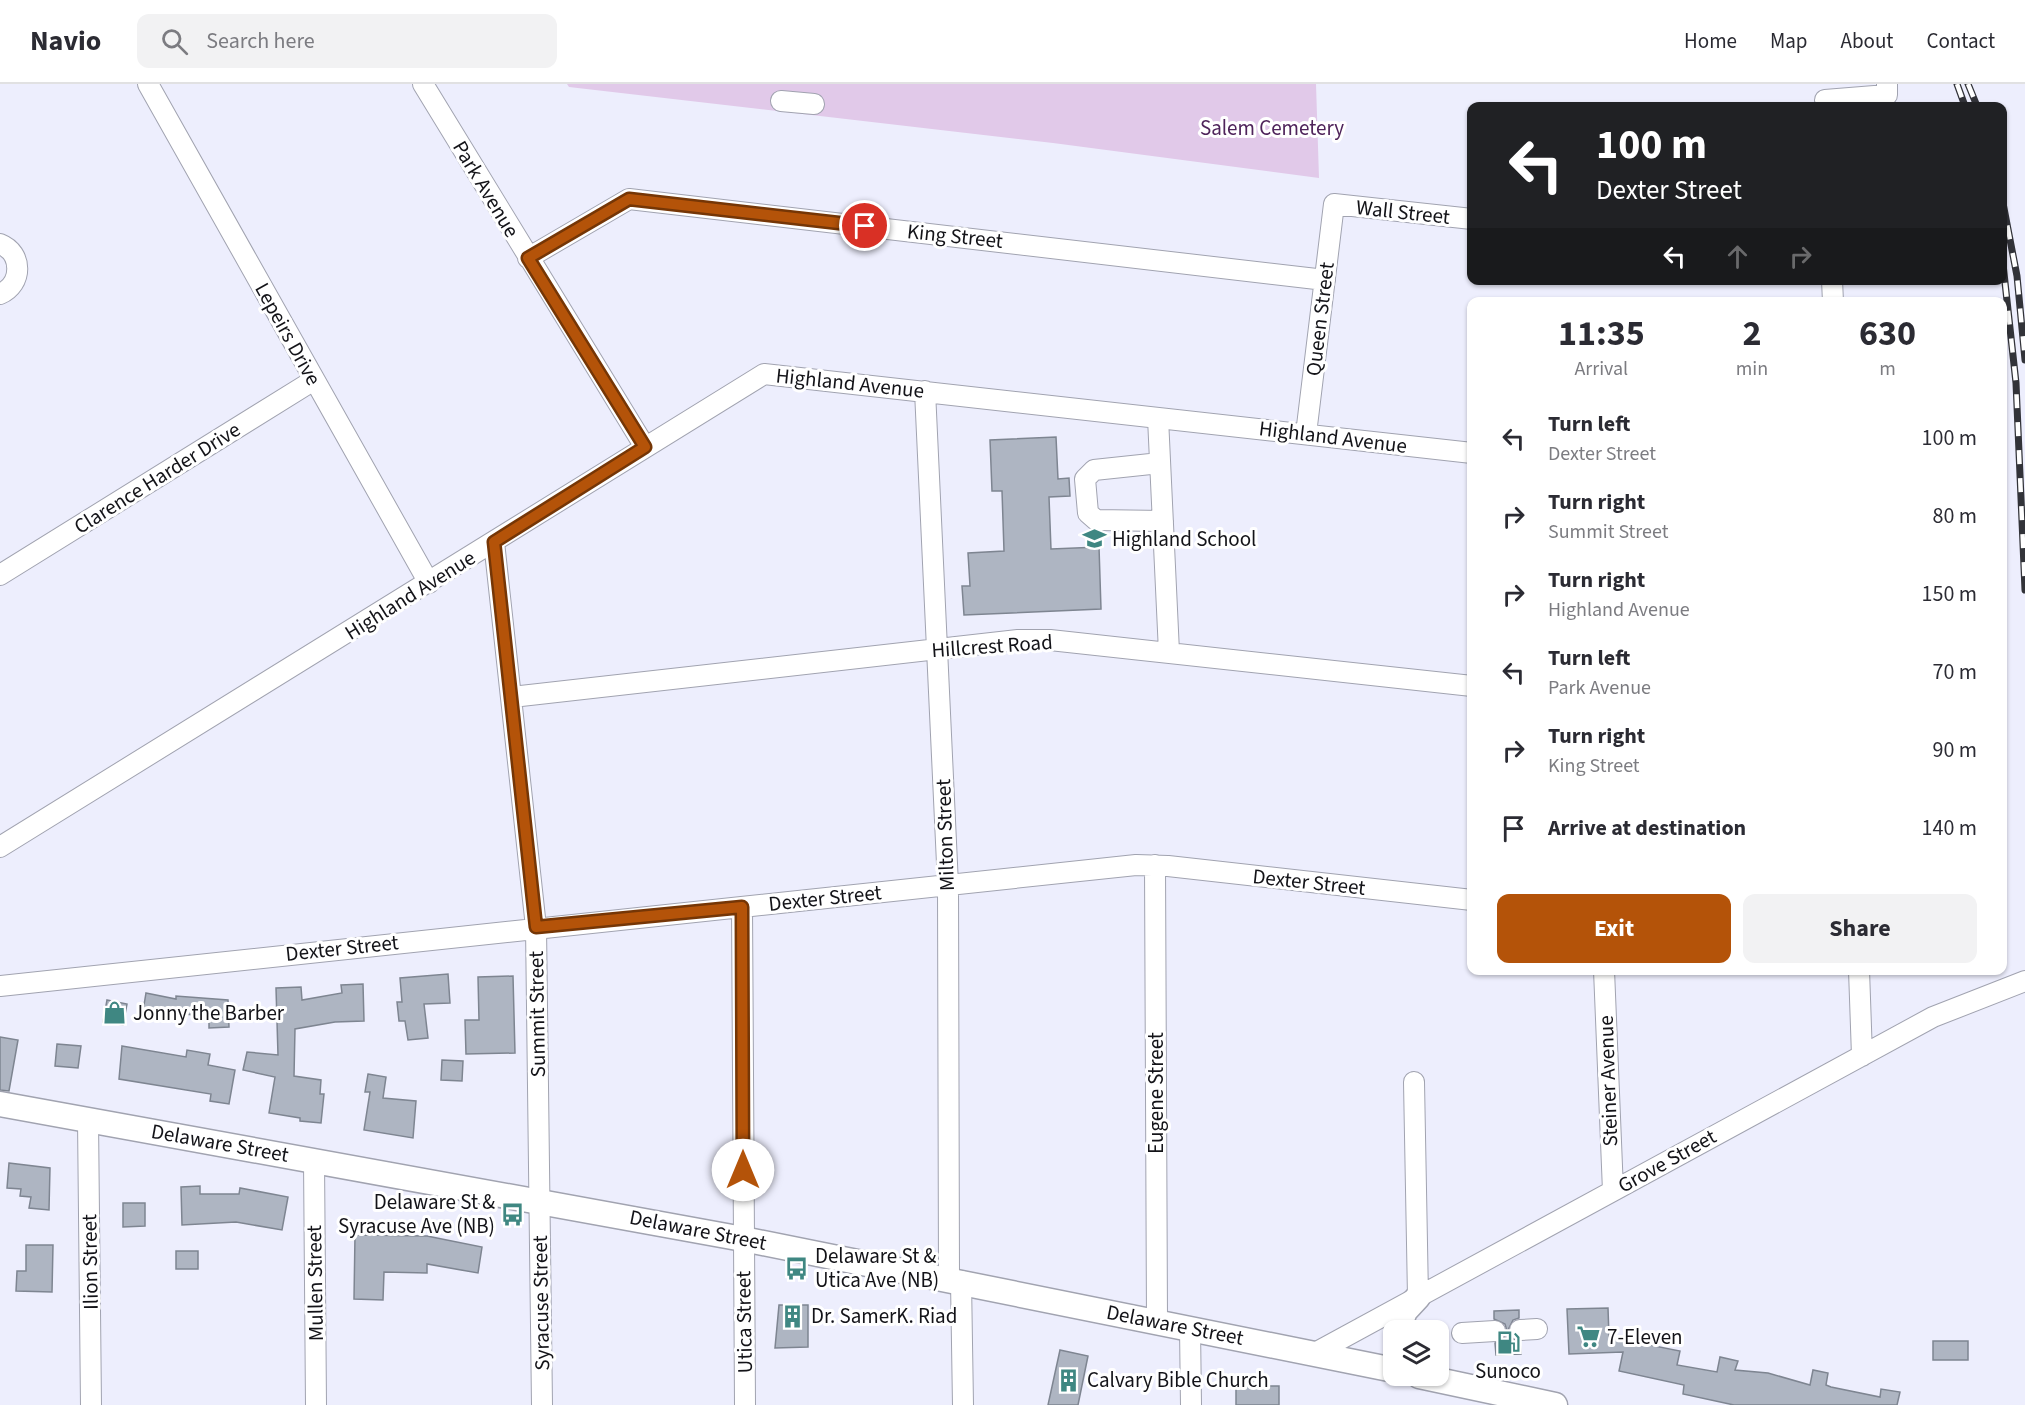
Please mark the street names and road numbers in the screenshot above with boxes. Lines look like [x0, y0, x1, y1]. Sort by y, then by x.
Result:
street label: Park Avenue [445, 135, 527, 243]
street label: Wall Street [1355, 192, 1451, 232]
street label: King Street [906, 216, 1004, 256]
street label: Queen Street [1298, 260, 1342, 378]
street label: Lepeirs Drive [247, 277, 329, 391]
street label: Highland Avenue [774, 360, 926, 406]
street label: Highland Avenue [1257, 413, 1409, 461]
street label: Clarence Harder Drive [68, 415, 246, 541]
street label: Highland Avenue [339, 543, 481, 647]
street label: Hillcrest Road [930, 627, 1054, 665]
street label: Milton Street [928, 778, 962, 892]
street label: Dexter Street [1251, 861, 1367, 903]
street label: Dexter Street [767, 877, 883, 919]
street label: Dexter Street [284, 927, 400, 969]
street label: Summit Street [521, 950, 553, 1078]
street label: Steiner Avenue [1591, 1015, 1625, 1147]
street label: Eugene Street [1141, 1032, 1171, 1154]
street label: Delaware Street [149, 1116, 291, 1170]
street label: Grove Street [1612, 1122, 1722, 1200]
street label: Delaware Street [627, 1202, 769, 1258]
street label: Ilion Street [74, 1214, 106, 1310]
street label: Mullen Street [299, 1225, 331, 1341]
street label: Syracuse Street [525, 1235, 557, 1371]
street label: Utica Street [728, 1270, 760, 1374]
street label: Delaware Street [1104, 1297, 1246, 1353]

